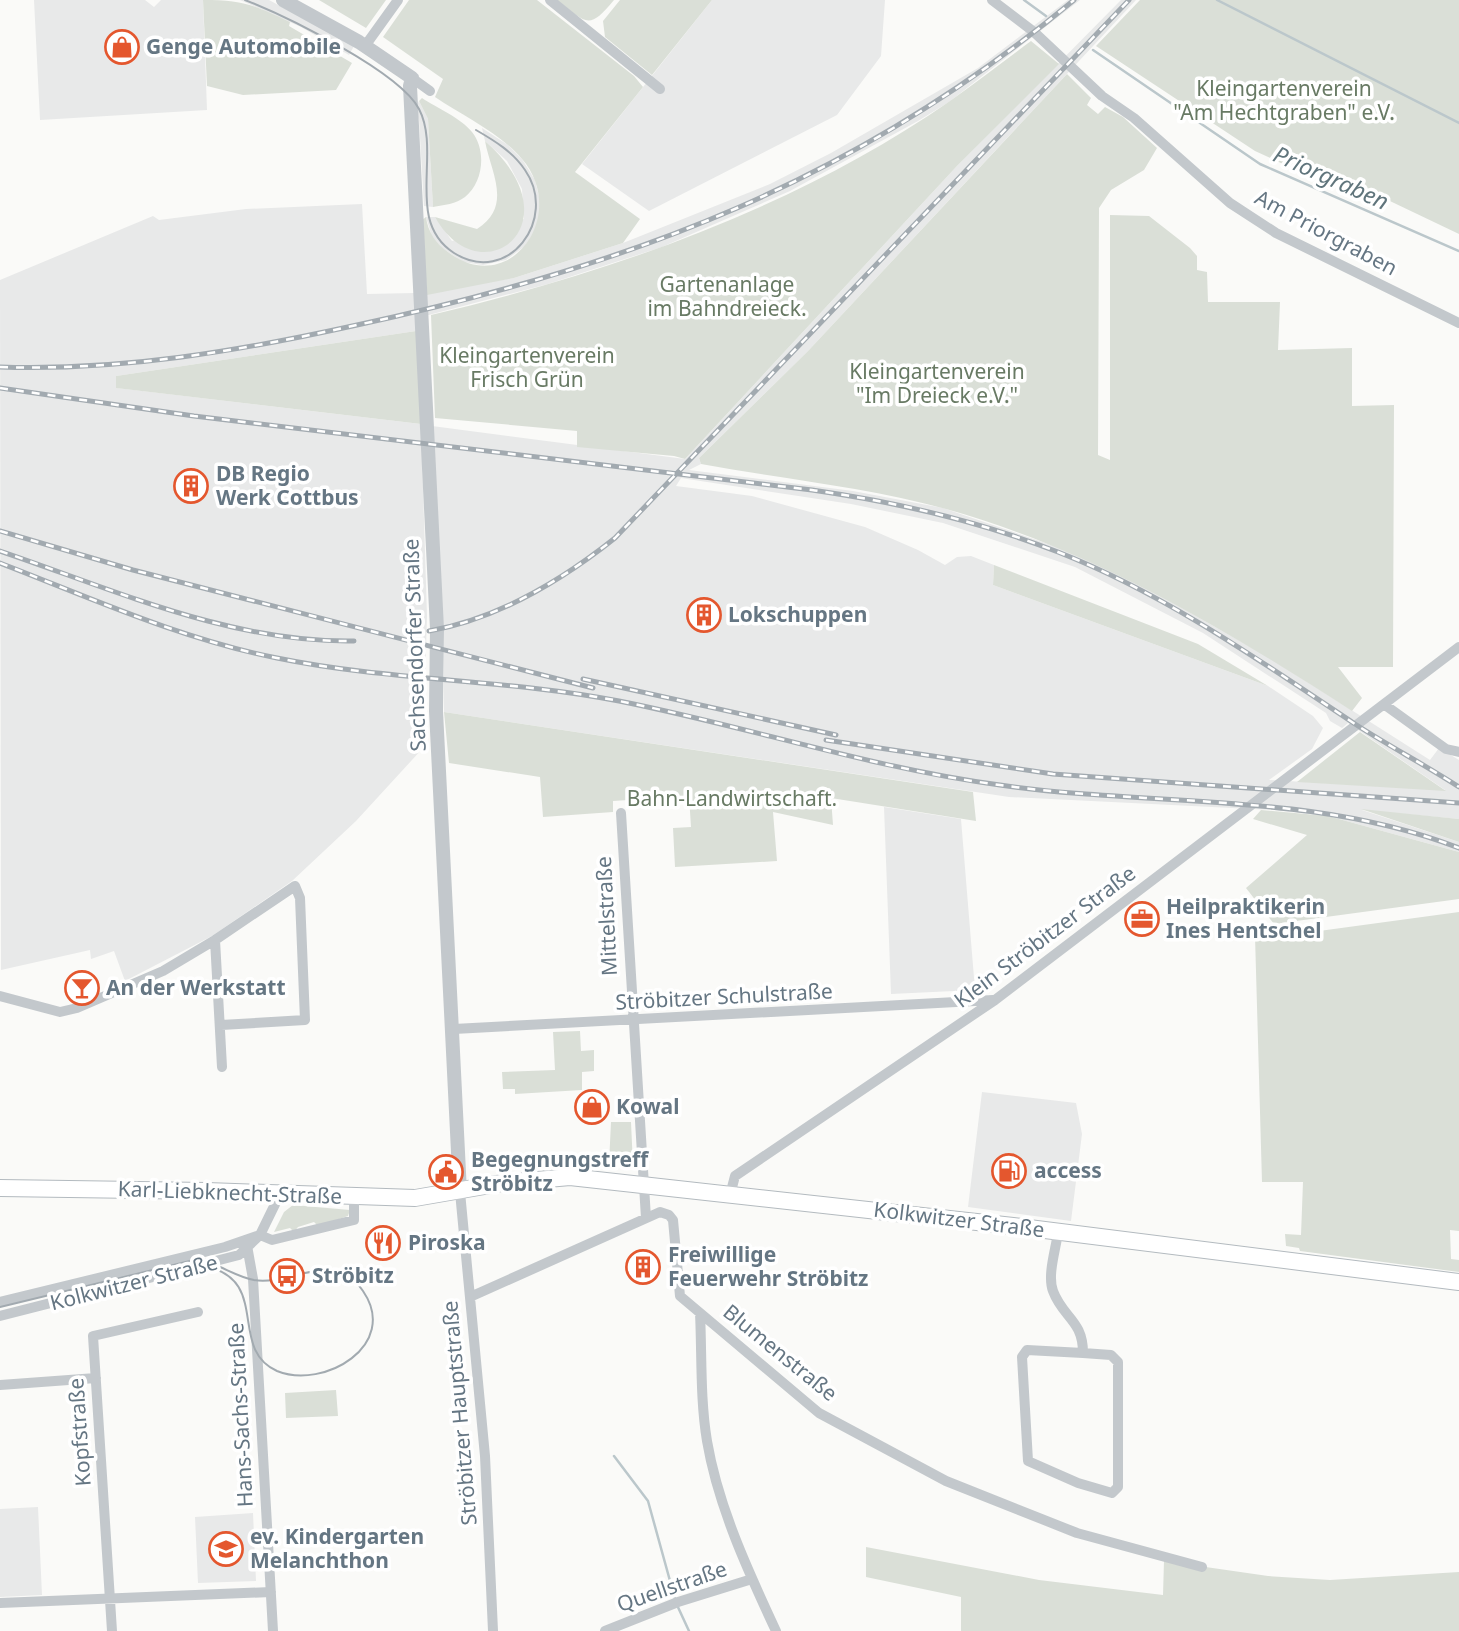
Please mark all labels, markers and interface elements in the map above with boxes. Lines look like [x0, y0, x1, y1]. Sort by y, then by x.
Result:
shop icon: Genge Automobile [103, 28, 141, 66]
place label: Genge Automobile [146, 32, 341, 60]
park label: Kleingartenverein "Am Hechtgraben" e.V. [1173, 74, 1395, 126]
water label: Priorgraben [1269, 137, 1394, 217]
street label: Am Priorgraben [1251, 183, 1402, 281]
park label: Gartenanlage im Bahndreieck. [647, 270, 807, 322]
park label: Kleingartenverein Frisch Grün [439, 341, 615, 393]
park label: Kleingartenverein "Im Dreieck e.V." [849, 357, 1025, 409]
place label: DB Regio Werk Cottbus [216, 459, 359, 511]
building icon: DB Regio Werk Cottbus [172, 467, 210, 505]
street label: Sachsendorfer Straße [396, 538, 432, 752]
building icon: Lokschuppen [685, 596, 723, 634]
place label: Lokschuppen [728, 600, 867, 628]
park label: Bahn-Landwirtschaft. [627, 784, 837, 812]
street label: Mittelstraße [589, 856, 623, 977]
street label: Klein Ströbitzer Straße [948, 859, 1141, 1014]
place label: Heilpraktikerin Ines Hentschel [1166, 892, 1325, 944]
office icon: Heilpraktikerin Ines Hentschel [1123, 900, 1161, 938]
bar icon: An der Werkstatt [63, 969, 101, 1007]
place label: An der Werkstatt [106, 973, 286, 1001]
street label: Ströbitzer Schulstraße [615, 976, 833, 1016]
shop icon: Kowal [573, 1088, 611, 1126]
place label: Kowal [616, 1092, 679, 1120]
place label: Begegnungstreff Ströbitz [471, 1145, 650, 1197]
fuel station icon: access [990, 1152, 1028, 1190]
public building icon: Begegnungstreff Ströbitz [427, 1153, 465, 1191]
place label: access [1034, 1156, 1102, 1184]
street label: Karl-Liebknecht-Straße [117, 1174, 343, 1210]
street label: Kolkwitzer Straße [872, 1195, 1046, 1243]
restaurant icon: Piroska [364, 1224, 402, 1262]
place label: Piroska [408, 1228, 486, 1256]
place label: Freiwillige Feuerwehr Ströbitz [668, 1240, 868, 1292]
street label: Kolkwitzer Straße [47, 1248, 221, 1316]
building icon: Freiwillige Feuerwehr Ströbitz [624, 1248, 662, 1286]
bus stop icon: Ströbitz [268, 1257, 306, 1295]
place label: Ströbitz [312, 1261, 394, 1289]
street label: Blumenstraße [718, 1298, 844, 1407]
street label: Ströbitzer Hauptstraße [435, 1300, 483, 1527]
street label: Hans-Sachs-Straße [221, 1322, 259, 1508]
street label: Kopfstraße [61, 1377, 97, 1487]
place label: ev. Kindergarten Melanchthon [250, 1522, 424, 1574]
school or university icon: ev. Kindergarten Melanchthon [207, 1530, 245, 1568]
street label: Quellstraße [613, 1554, 731, 1618]

